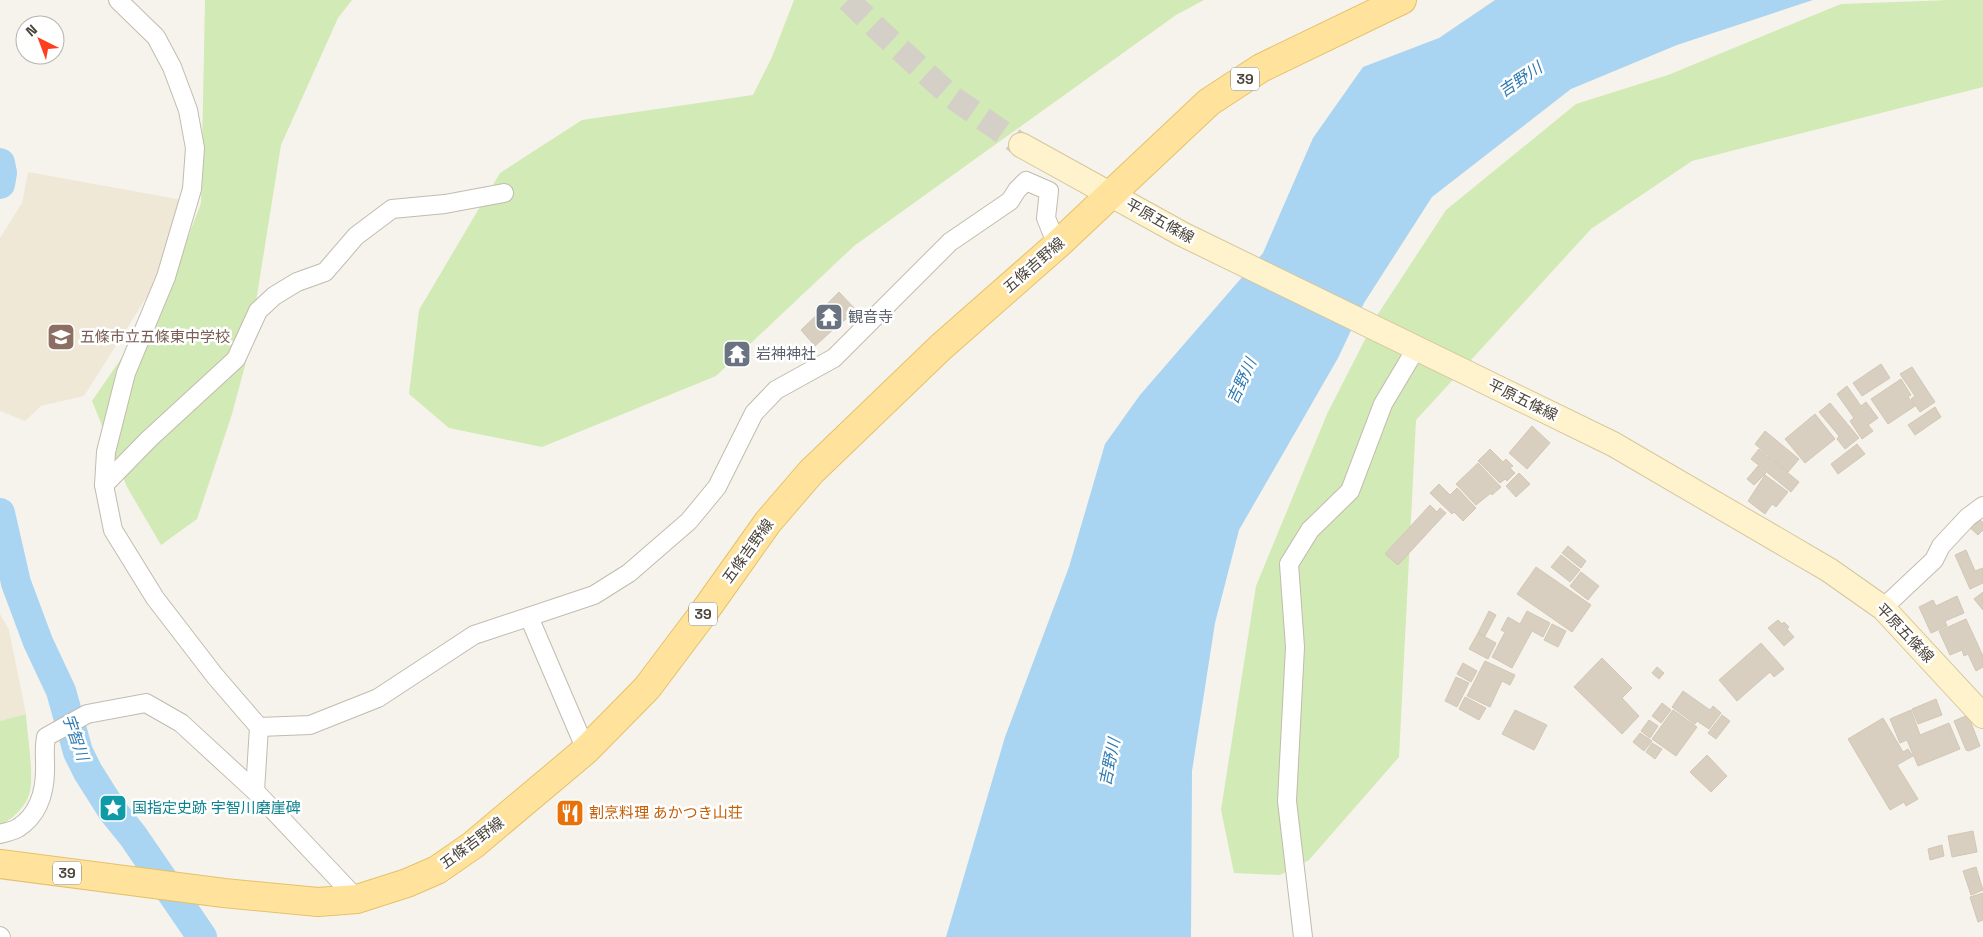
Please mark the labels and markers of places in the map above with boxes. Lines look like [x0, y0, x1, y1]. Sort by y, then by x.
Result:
temple icon: 観音寺 [814, 302, 844, 332]
place label: 観音寺 [848, 307, 893, 326]
school or university icon: 五條市立五條東中学校 [46, 322, 76, 352]
place label: 五條市立五條東中学校 [80, 327, 230, 346]
temple icon: 岩神神社 [722, 339, 752, 369]
place label: 岩神神社 [756, 344, 816, 363]
place icon: 国指定史跡 宇智川磨崖碑 [98, 793, 128, 823]
place label: 国指定史跡 宇智川磨崖碑 [132, 798, 301, 817]
restaurant icon: 割烹料理 あかつき山荘 [555, 798, 585, 828]
place label: 割烹料理 あかつき山荘 [589, 803, 743, 822]

